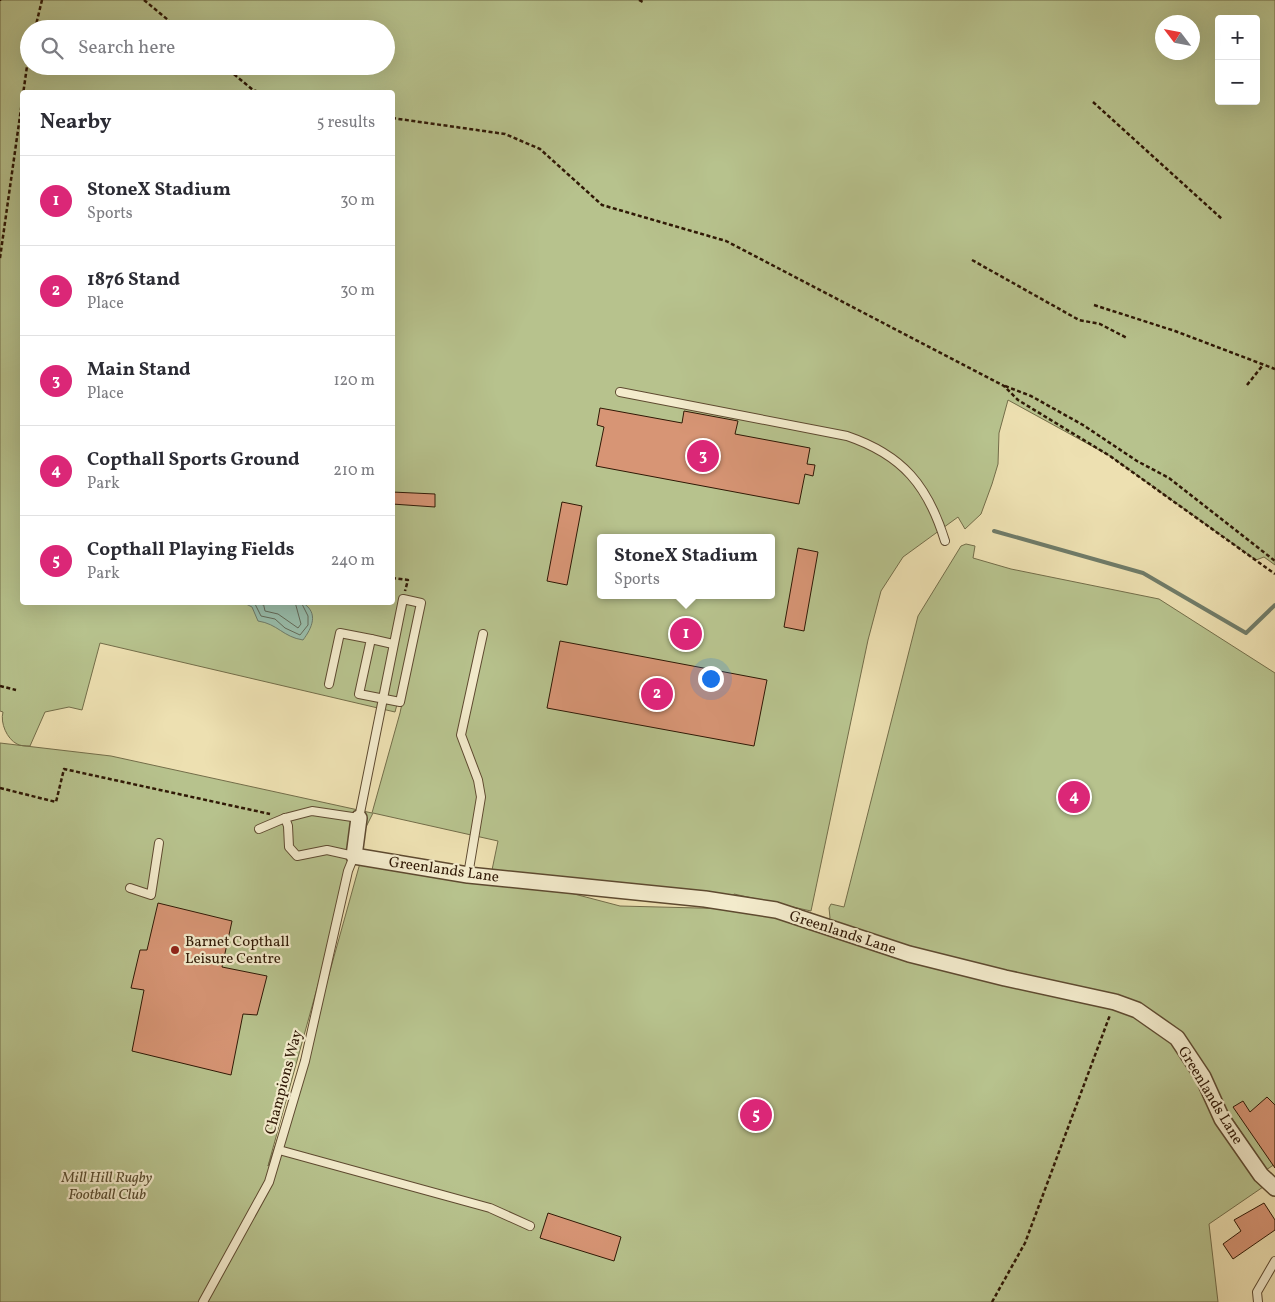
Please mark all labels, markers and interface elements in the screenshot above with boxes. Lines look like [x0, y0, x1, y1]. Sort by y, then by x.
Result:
north arrow [1155, 15, 1200, 60]
map controls [1215, 15, 1260, 105]
button: + [1215, 15, 1260, 60]
search box [20, 20, 395, 75]
icon: search [38, 34, 66, 62]
text: Search here [78, 35, 175, 61]
button: − [1215, 60, 1260, 105]
text: Nearby [40, 108, 111, 137]
text: 5 results [317, 112, 375, 134]
text: StoneX Stadium [87, 177, 231, 203]
text: 1 [53, 190, 59, 212]
text: 30 m [340, 190, 375, 212]
text: Sports [87, 203, 133, 225]
text: 1876 Stand [87, 267, 180, 293]
text: 2 [52, 280, 60, 302]
text: 30 m [340, 280, 375, 302]
text: Place [87, 293, 124, 315]
text: Main Stand [87, 357, 191, 383]
text: 3 [52, 370, 60, 392]
text: 120 m [333, 370, 375, 392]
text: Place [87, 383, 124, 405]
pin: 3 [687, 437, 719, 475]
text: Copthall Sports Ground [87, 447, 299, 473]
text: 4 [51, 460, 61, 482]
text: 210 m [333, 460, 375, 482]
text: Park [87, 473, 120, 495]
popup [597, 534, 775, 599]
text: Copthall Playing Fields [87, 537, 295, 563]
text: StoneX Stadium [614, 543, 758, 569]
text: 5 [52, 550, 60, 572]
text: 240 m [331, 550, 375, 572]
text: Park [87, 563, 120, 585]
text: Sports [614, 569, 660, 591]
pin: 1 [670, 615, 702, 653]
your location [698, 666, 724, 692]
pin: 2 [641, 675, 673, 713]
pin: 4 [1058, 778, 1090, 816]
street label: Greenlands Lane [387, 852, 500, 889]
street label: Greenlands Lane [786, 906, 899, 961]
place label: Barnet Copthall Leisure Centre [185, 932, 289, 970]
marker: Barnet Copthall Leisure Centre [169, 944, 181, 956]
street label: Champions Way [260, 1028, 309, 1137]
street label: Greenlands Lane [1172, 1043, 1247, 1149]
pin: 5 [740, 1096, 772, 1134]
park label: Mill Hill Rugby Football Club [61, 1168, 153, 1206]

